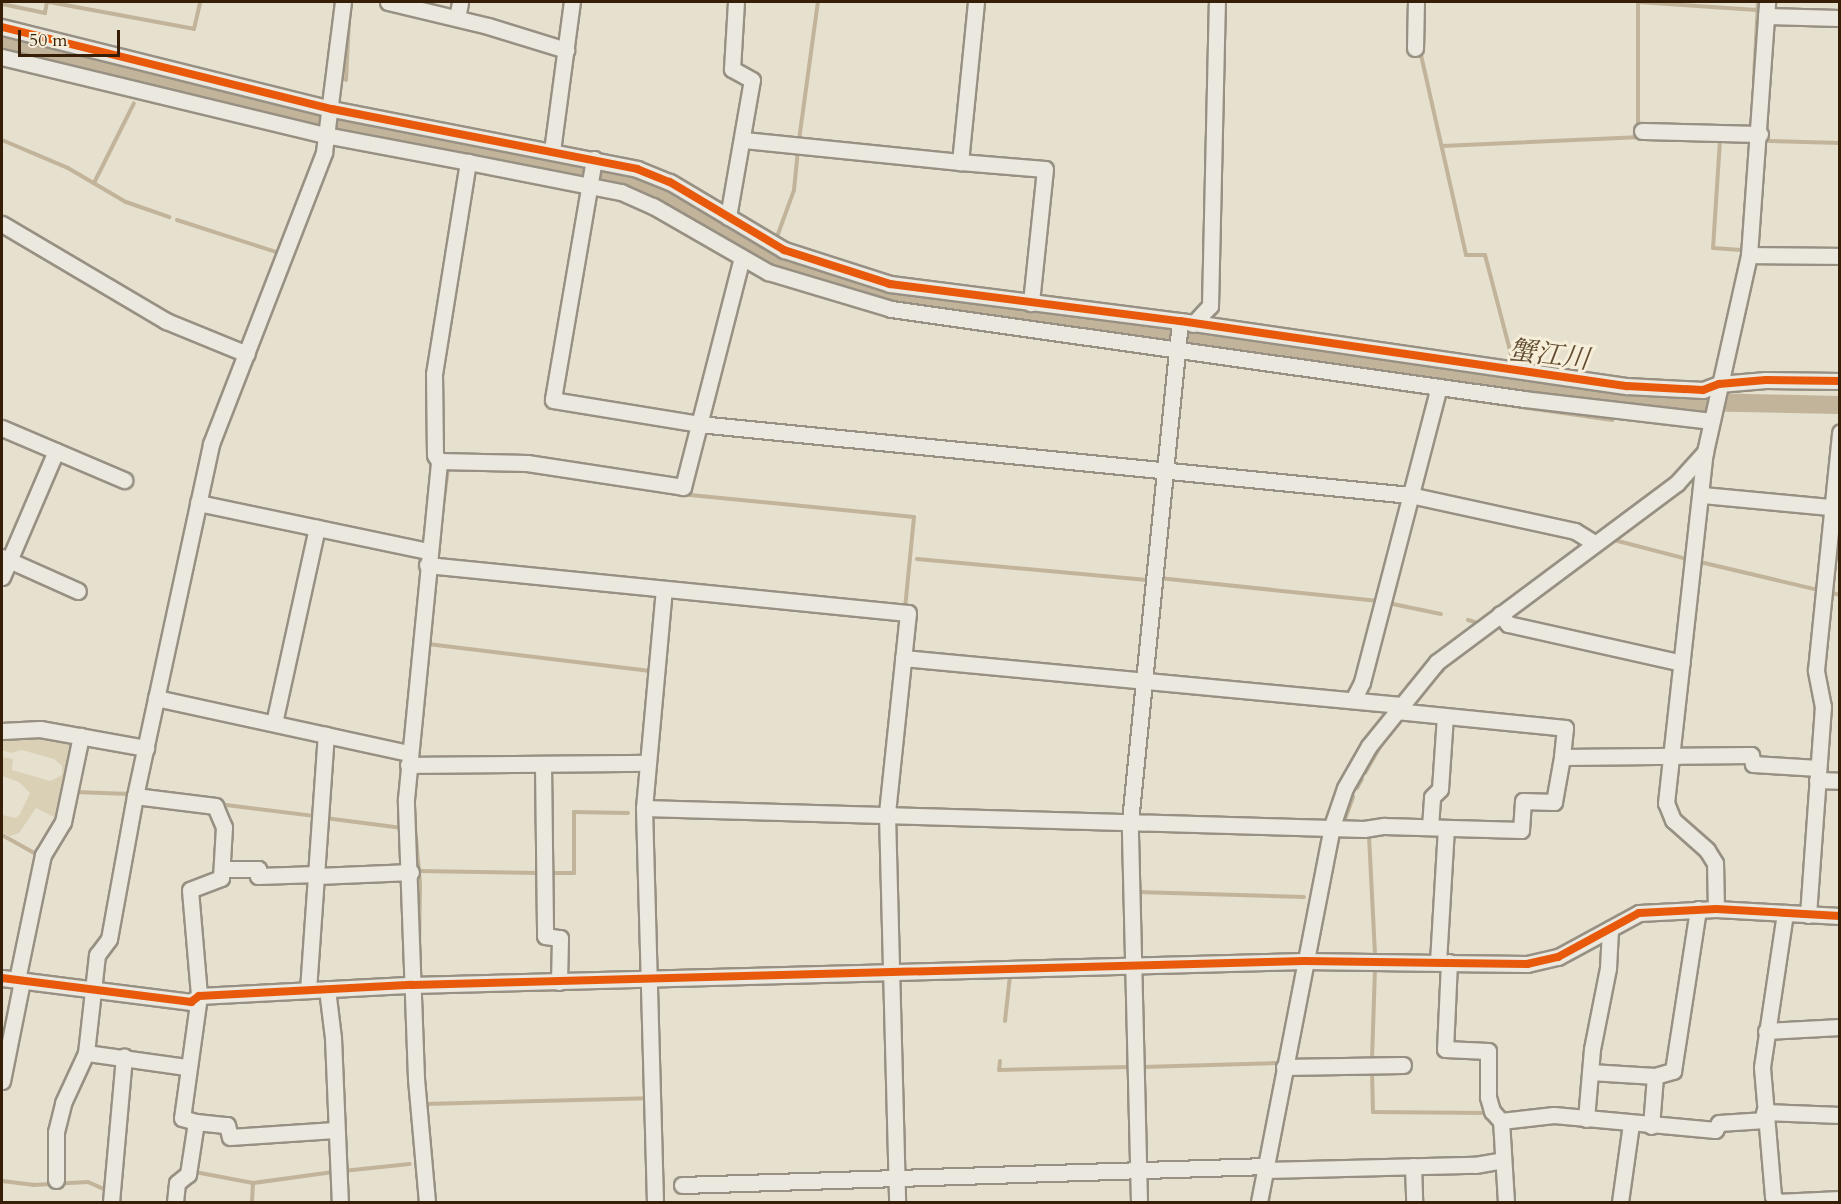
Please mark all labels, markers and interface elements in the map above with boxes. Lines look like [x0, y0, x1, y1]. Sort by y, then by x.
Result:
scale bar [21, 18, 123, 56]
text: 50 m [29, 28, 68, 53]
water label: 蟹江川 [1507, 334, 1591, 376]

